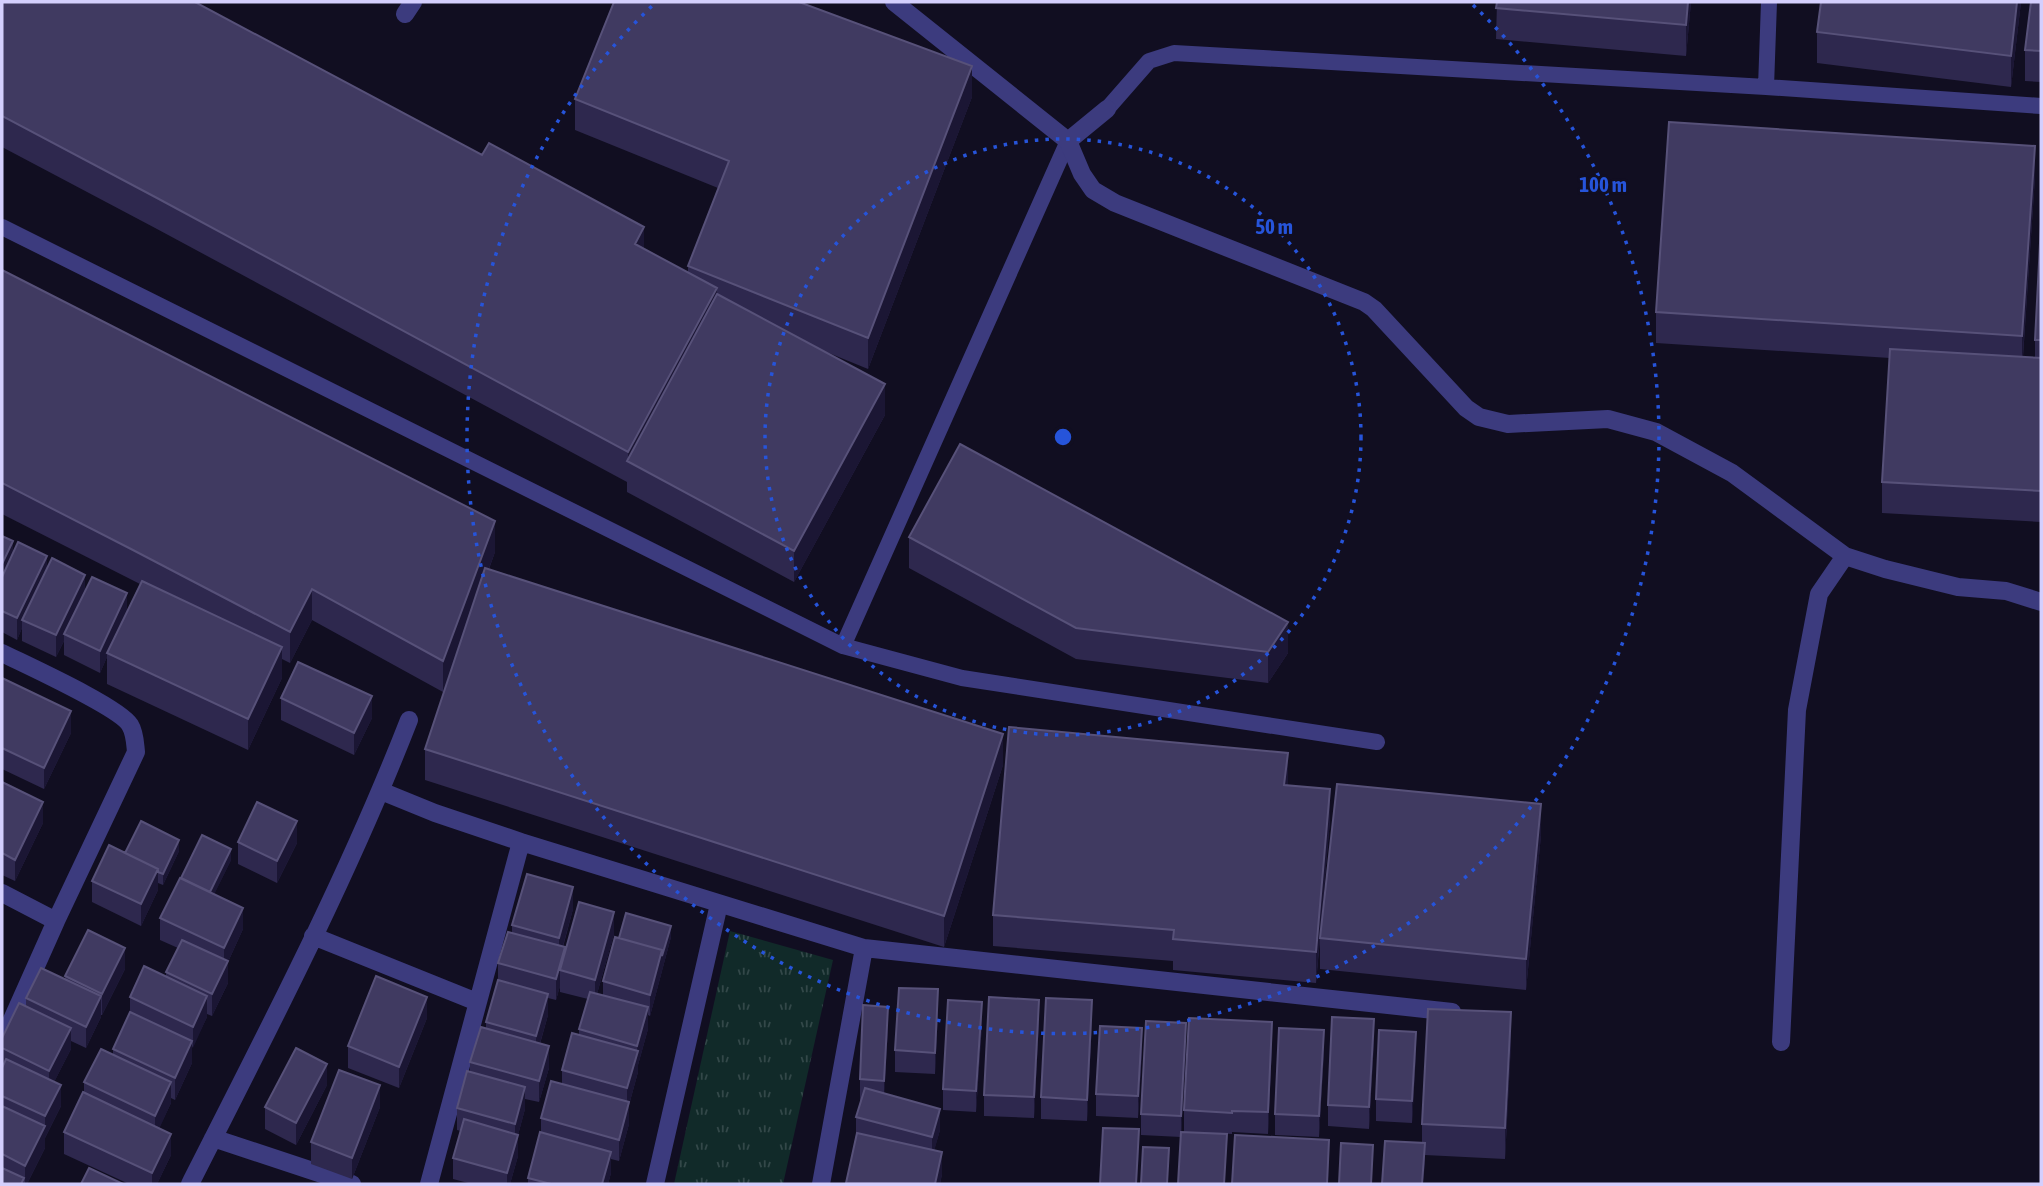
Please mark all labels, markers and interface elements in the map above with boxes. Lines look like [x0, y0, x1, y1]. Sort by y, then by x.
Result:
text: 100 m [1579, 172, 1627, 196]
text: 50 m [1255, 214, 1293, 238]
centre of rings [1051, 425, 1075, 449]

